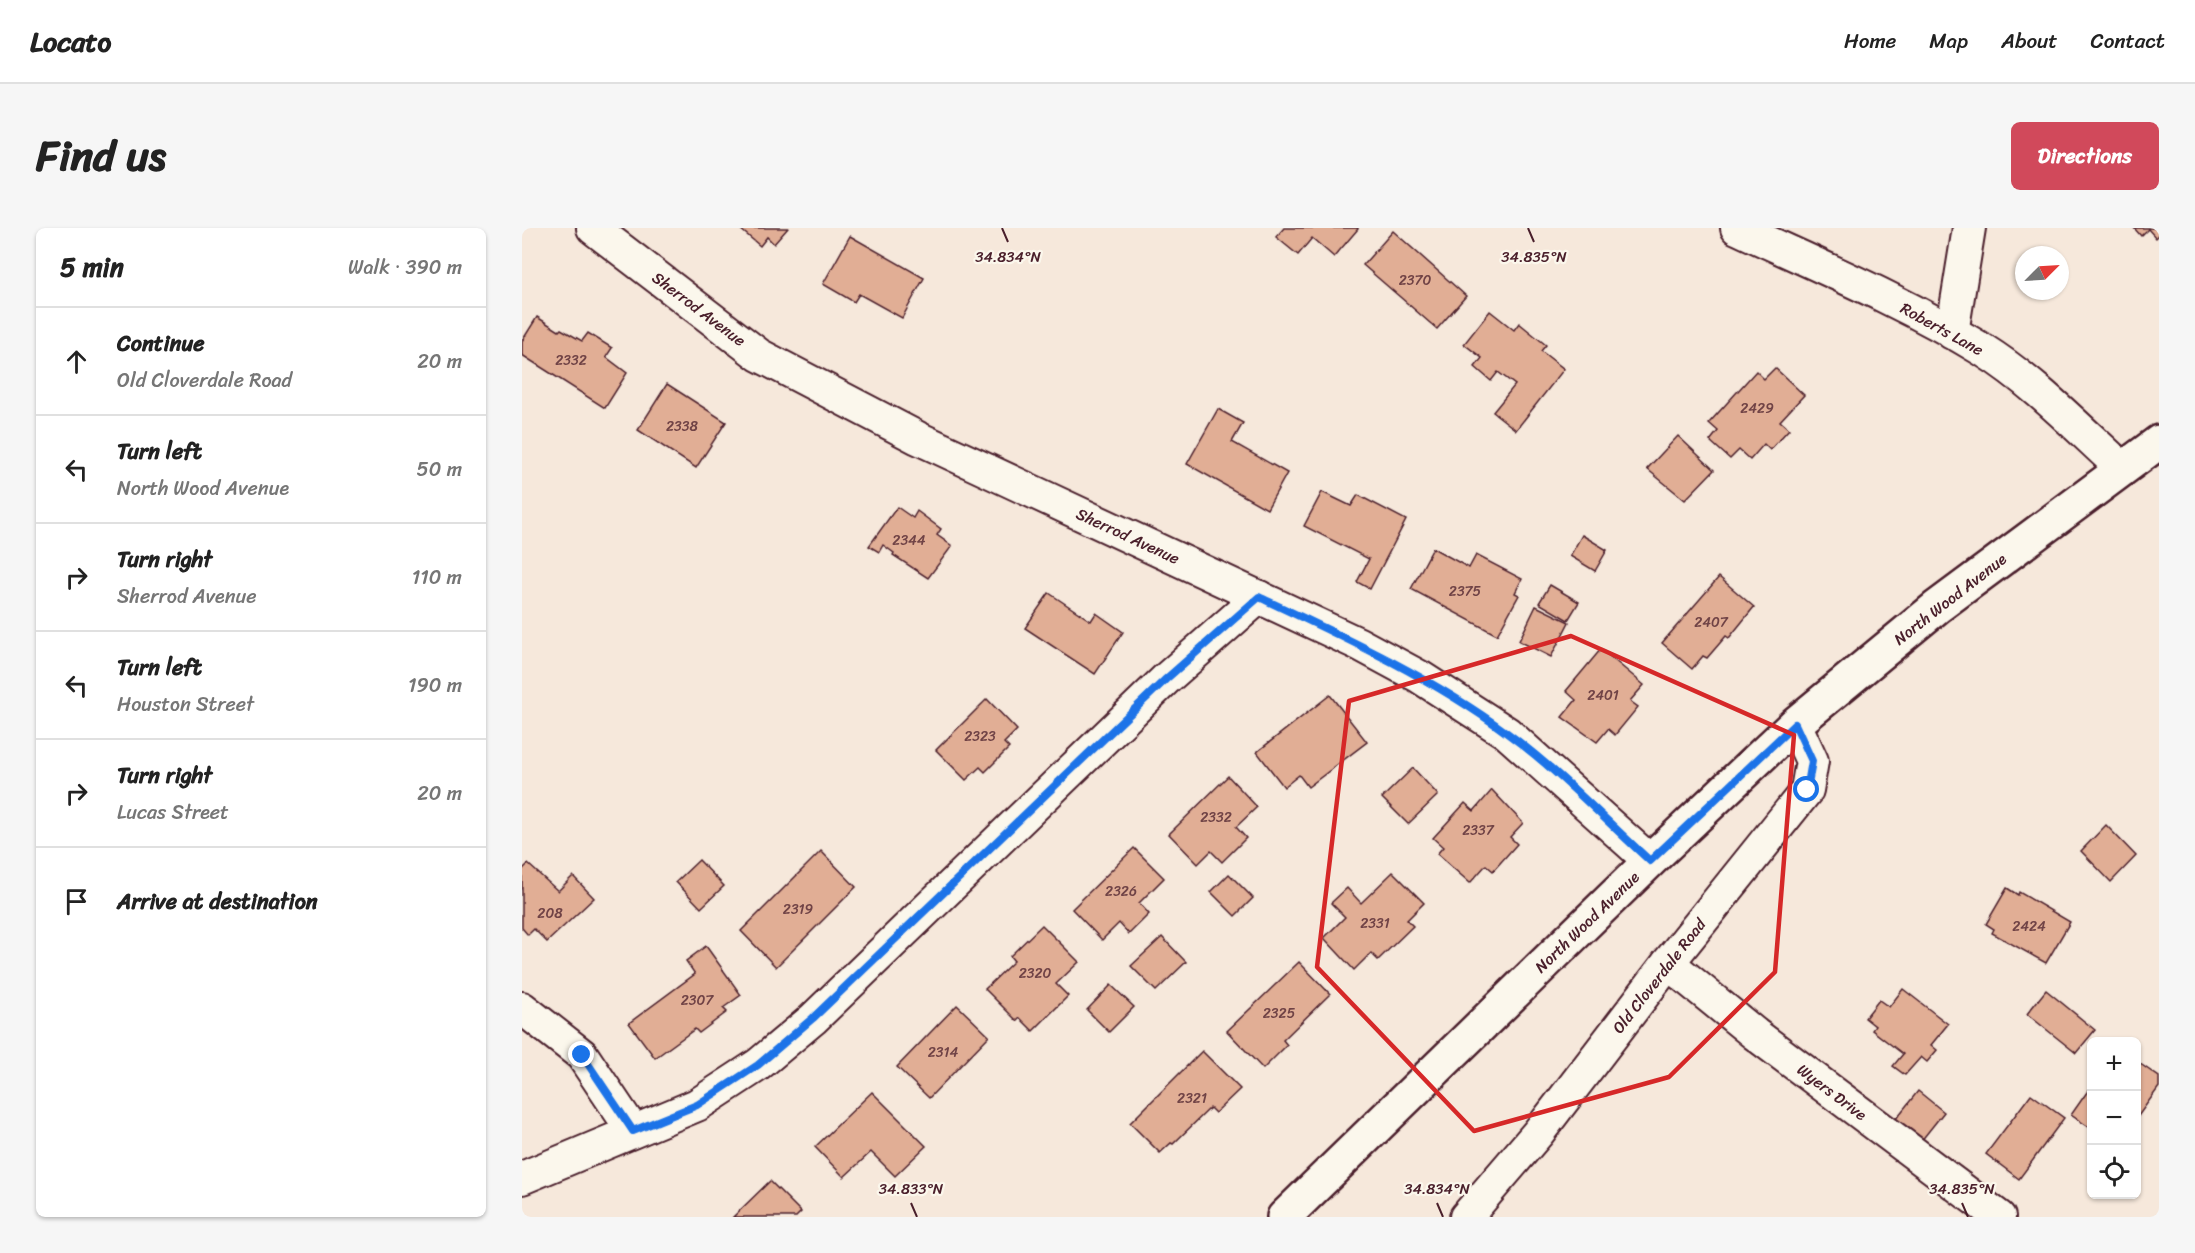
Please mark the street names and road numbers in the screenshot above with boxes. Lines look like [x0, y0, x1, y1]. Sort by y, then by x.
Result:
street label: Sherrod Avenue [646, 264, 752, 354]
street label: Roberts Lane [1895, 294, 1989, 364]
street label: Sherrod Avenue [1071, 499, 1185, 573]
street label: North Wood Avenue [1887, 545, 2013, 653]
street label: North Wood Avenue [1527, 864, 1647, 980]
street label: Old Cloverdale Road [1604, 911, 1715, 1040]
street label: Wyers Drive [1791, 1056, 1874, 1128]

